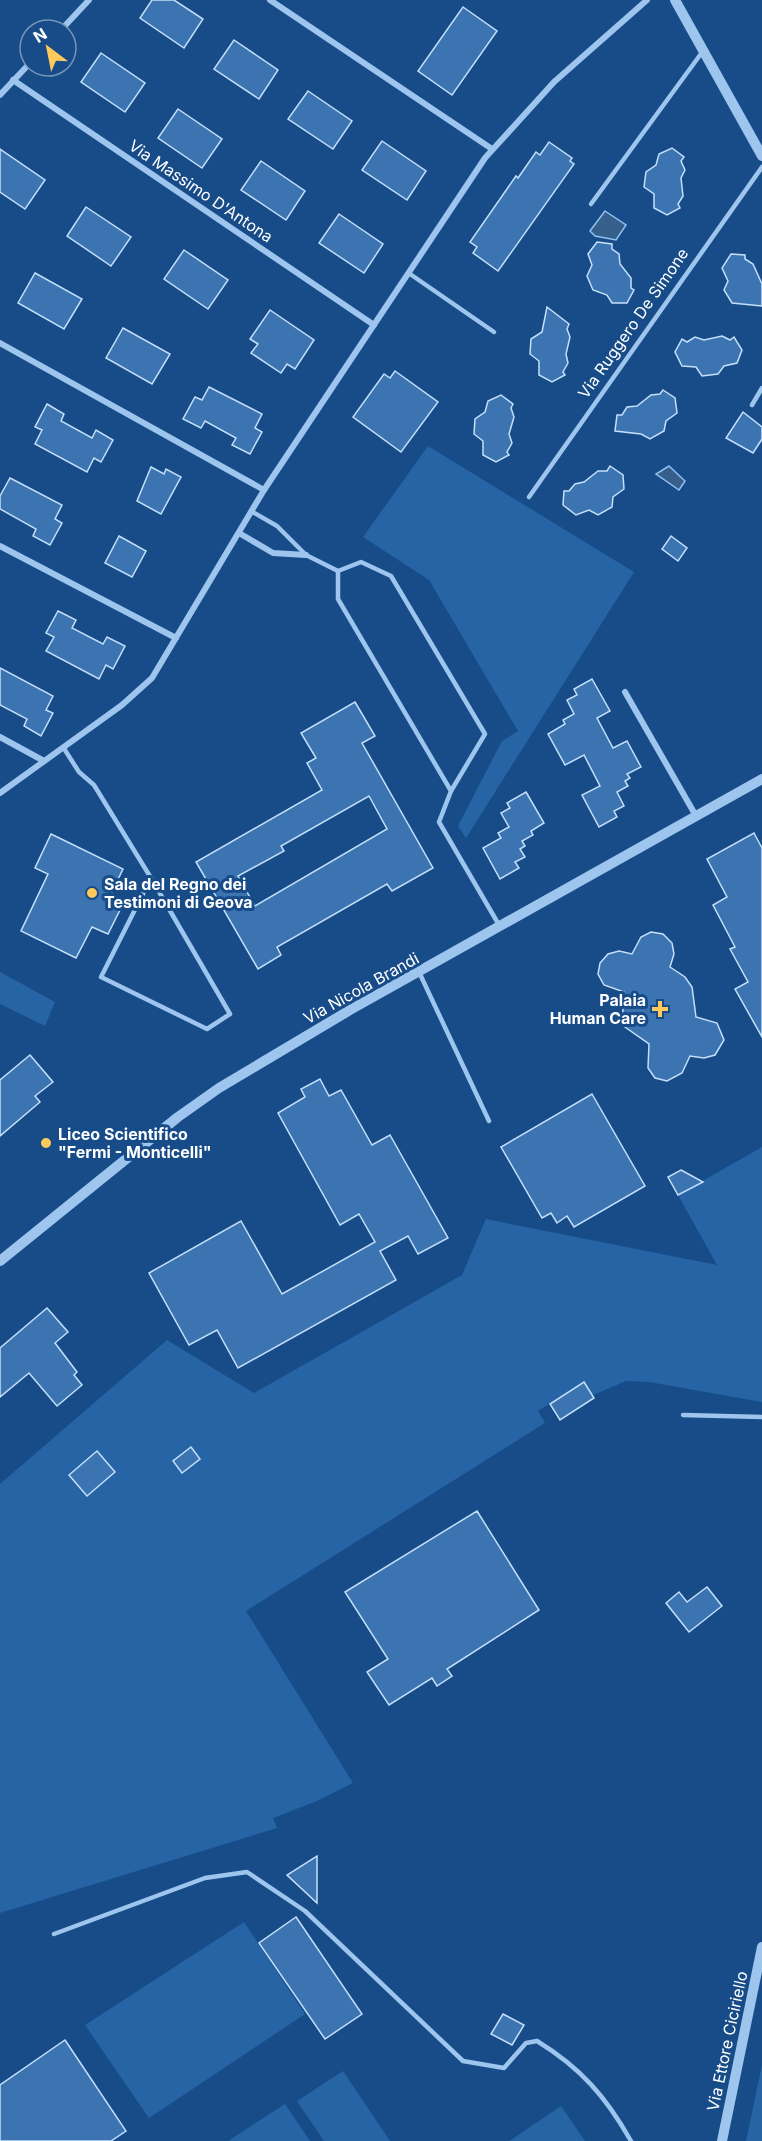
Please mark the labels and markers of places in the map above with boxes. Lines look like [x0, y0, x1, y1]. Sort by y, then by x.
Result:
place label: Sala del Regno dei Testimoni di Geova [104, 874, 253, 912]
marker: Sala del Regno dei Testimoni di Geova [85, 886, 99, 900]
place label: Palaia Human Care [550, 990, 646, 1028]
marker: Palaia Human Care [651, 1000, 669, 1018]
place label: Liceo Scientifico "Fermi - Monticelli" [58, 1124, 212, 1162]
marker: Liceo Scientifico "Fermi - Monticelli" [39, 1136, 53, 1150]

